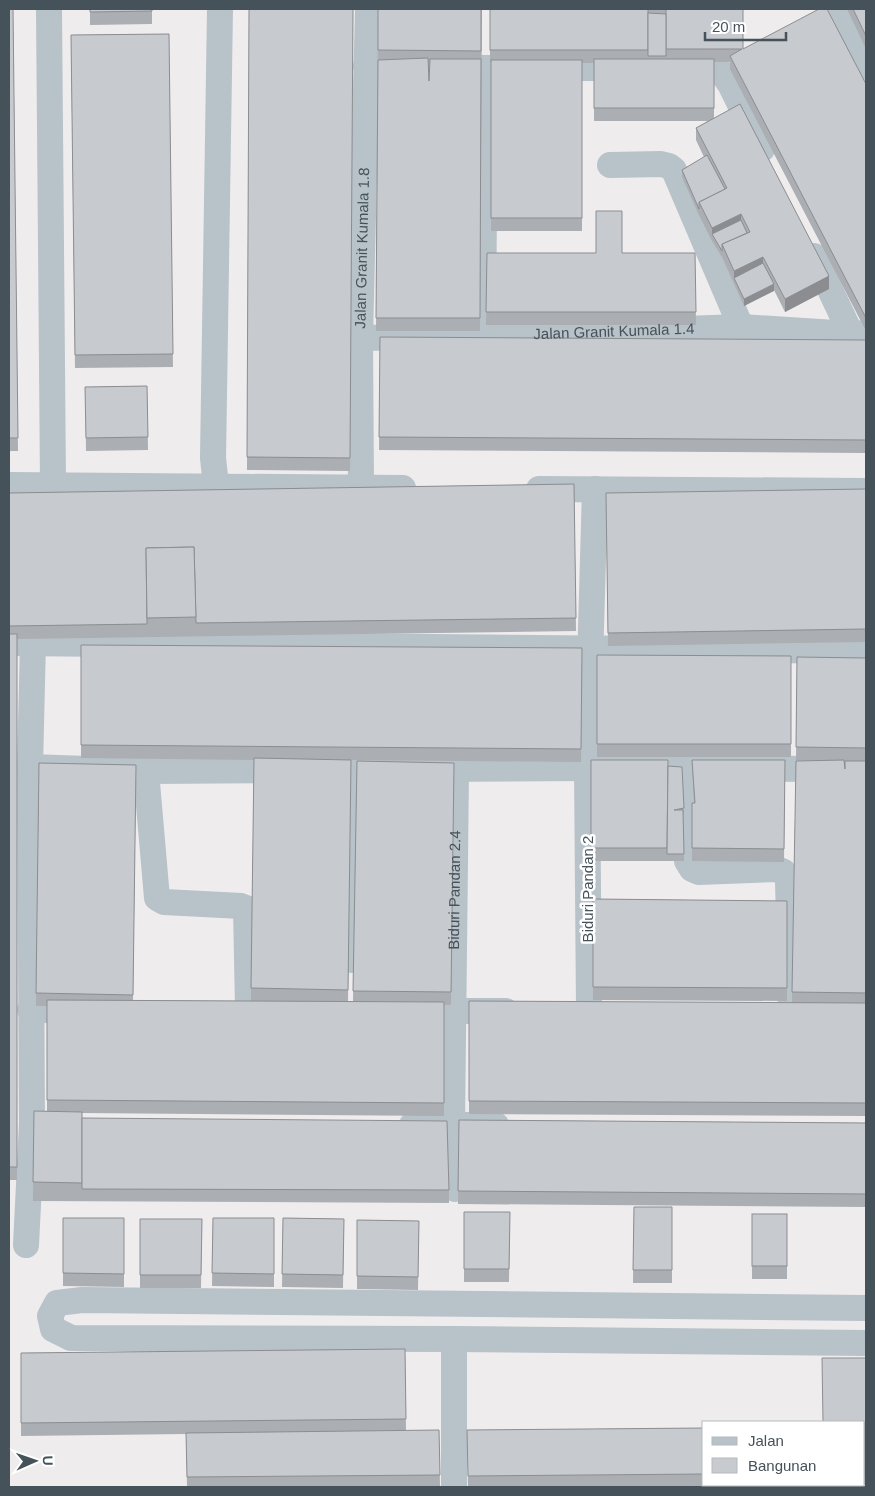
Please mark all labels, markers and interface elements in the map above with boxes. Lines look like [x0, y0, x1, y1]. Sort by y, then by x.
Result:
scale bar [705, 10, 786, 42]
text: 20 m [712, 18, 745, 35]
street label: Jalan Granit Kumala 1.8 [351, 167, 372, 329]
street label: Jalan Granit Kumala 1.4 [533, 320, 695, 342]
street label: Biduri Pandan 2.4 [445, 830, 463, 950]
street label: Biduri Pandan 2 [579, 836, 596, 942]
legend [702, 1421, 865, 1486]
text: Jalan [748, 1432, 784, 1449]
north arrow [10, 1436, 60, 1486]
text: U [40, 1455, 56, 1466]
text: Bangunan [748, 1457, 816, 1474]

